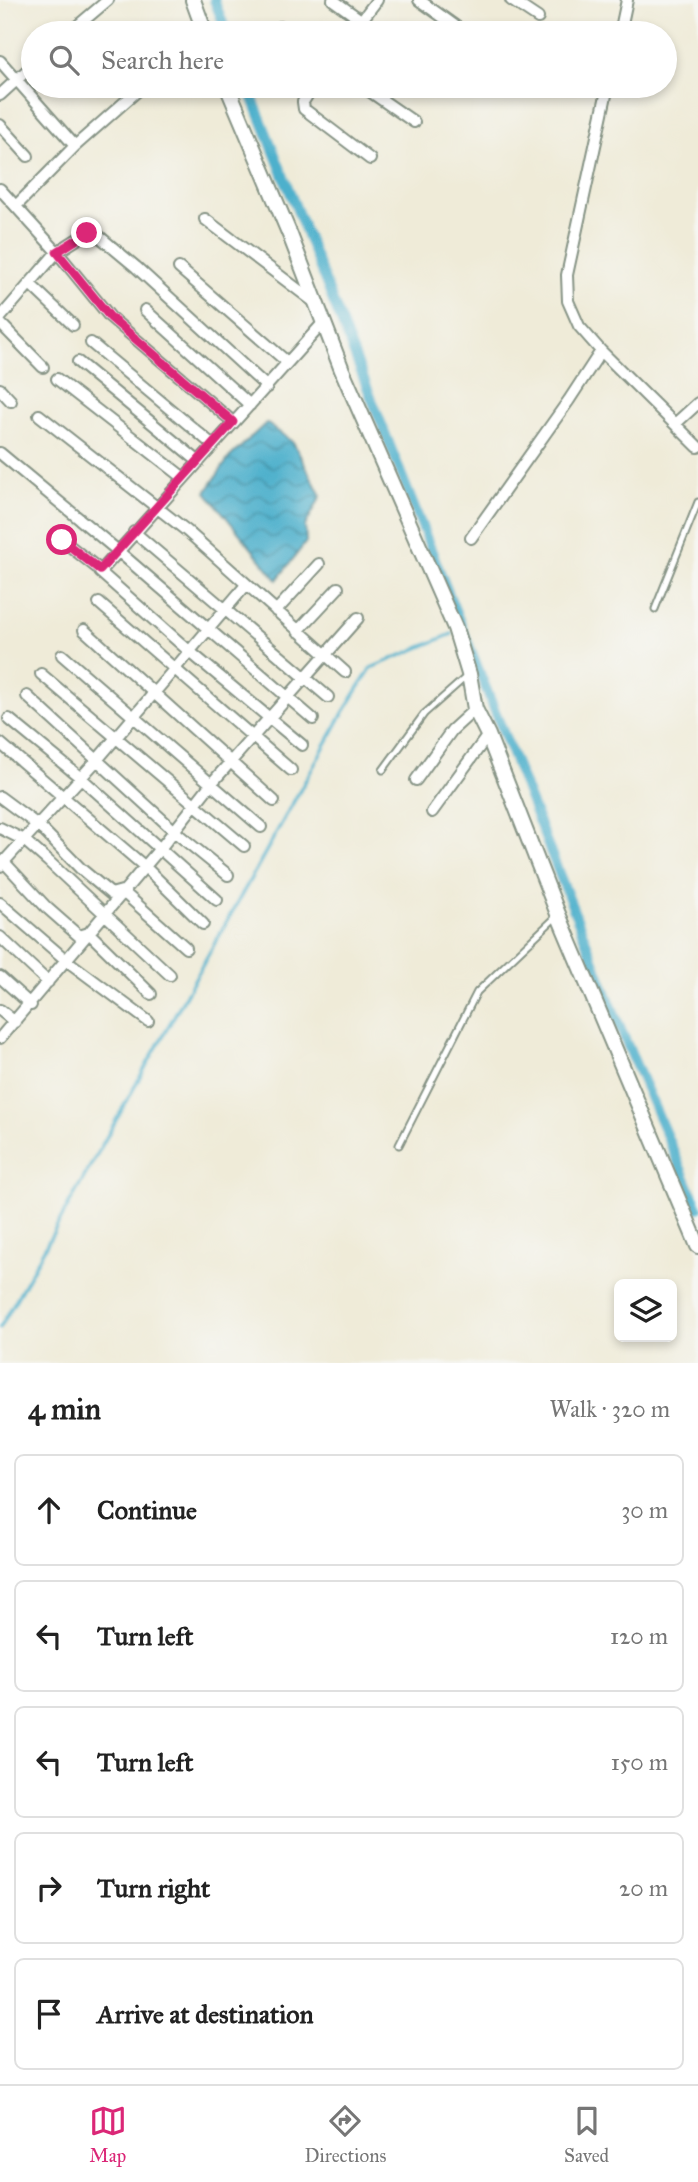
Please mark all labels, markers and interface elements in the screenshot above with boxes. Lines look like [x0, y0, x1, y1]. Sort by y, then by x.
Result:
search box [21, 21, 677, 98]
icon: search [45, 41, 83, 79]
text: Search here [101, 44, 224, 76]
route end [71, 217, 102, 248]
route start [46, 524, 77, 555]
map controls [614, 1279, 677, 1342]
button: layers [614, 1279, 677, 1342]
text: 4 min [28, 1391, 101, 1427]
text: Walk · 320 m [550, 1395, 670, 1423]
icon: ahead [30, 1491, 68, 1529]
text: Continue [97, 1494, 197, 1526]
text: 30 m [621, 1496, 668, 1524]
icon: left [30, 1617, 68, 1655]
text: Turn left [97, 1620, 193, 1652]
text: 120 m [610, 1622, 668, 1650]
icon: left [30, 1743, 68, 1781]
text: Turn left [97, 1746, 193, 1778]
text: 150 m [611, 1748, 668, 1776]
icon: right [30, 1869, 68, 1907]
text: Turn right [97, 1872, 210, 1904]
text: 20 m [619, 1874, 668, 1902]
icon: arrive [30, 1995, 68, 2033]
text: Arrive at destination [97, 1998, 314, 2030]
tab: Map [89, 2102, 127, 2167]
tab: Directions [304, 2102, 386, 2167]
tab: Saved [564, 2102, 609, 2167]

